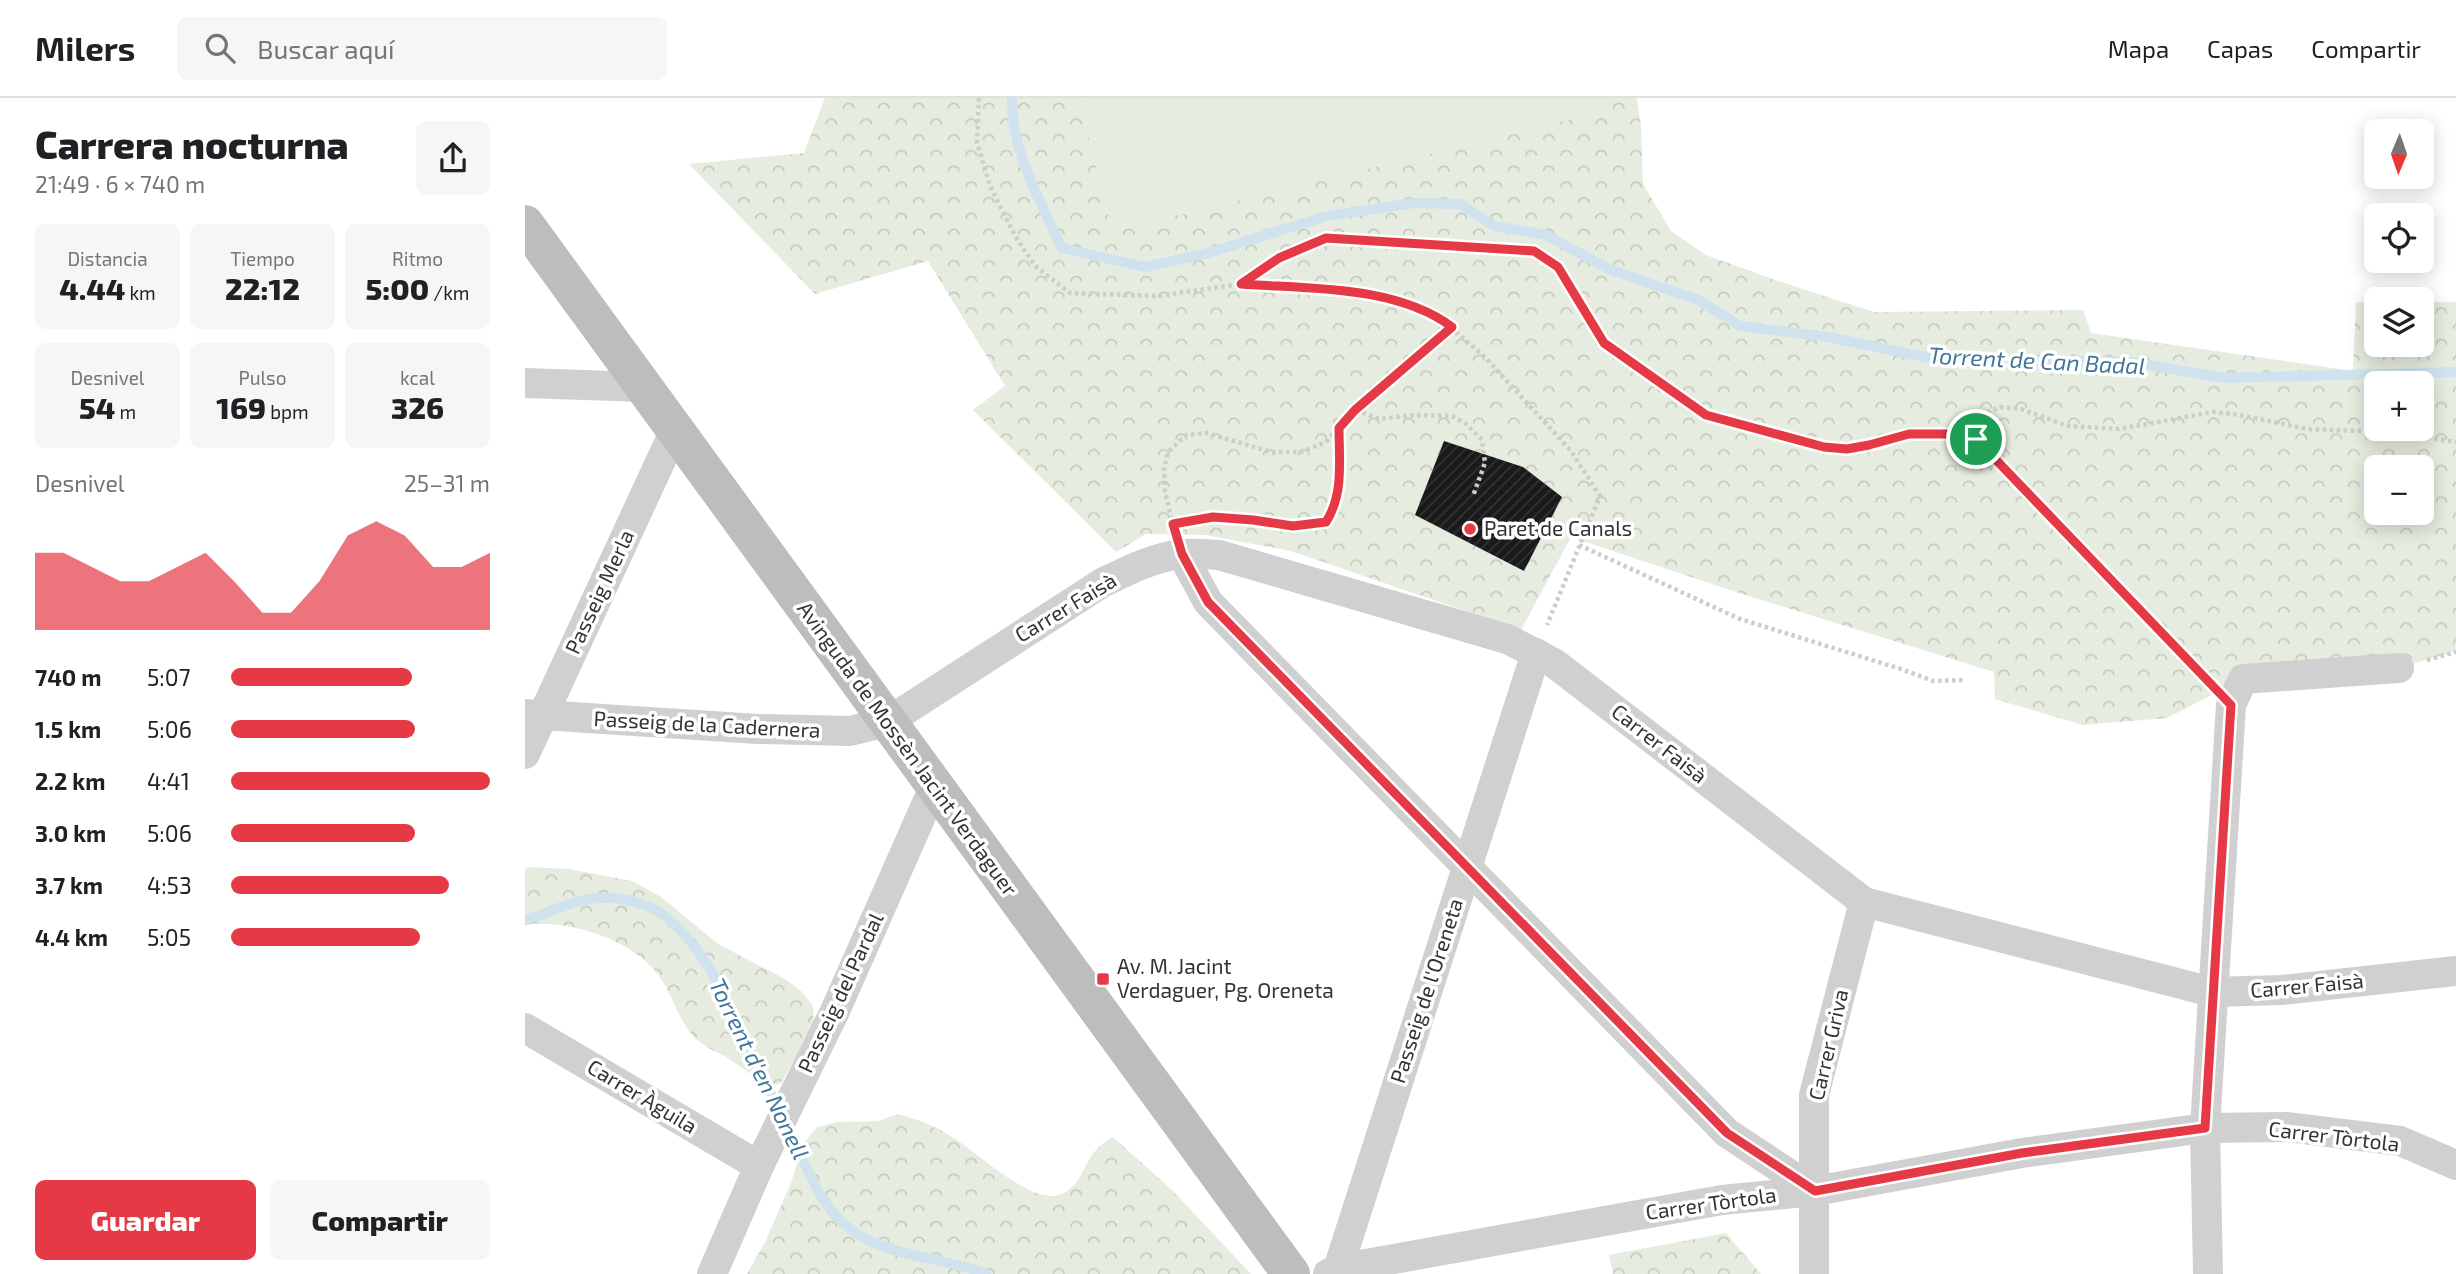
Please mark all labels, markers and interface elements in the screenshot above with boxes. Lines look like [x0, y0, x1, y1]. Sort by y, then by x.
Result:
search box [177, 17, 667, 80]
text: Milers [35, 28, 135, 68]
icon: search [201, 29, 239, 67]
text: Buscar aquí [257, 33, 395, 64]
text: Mapa [2108, 34, 2169, 63]
text: Capas [2207, 34, 2273, 63]
text: Compartir [2311, 34, 2421, 63]
north arrow [2364, 119, 2434, 189]
map controls [2364, 119, 2434, 525]
text: Carrera nocturna [35, 121, 349, 167]
button: share [416, 121, 490, 195]
text: 21:49 · 6 × 740 m [35, 170, 205, 198]
button: locate [2364, 203, 2434, 273]
text: Distancia [67, 247, 148, 270]
text: Tiempo [230, 247, 295, 270]
text: Ritmo [392, 247, 443, 270]
text: 4.44 [59, 270, 125, 306]
text: 22:12 [225, 270, 300, 306]
text: 5:00 [365, 270, 429, 306]
text: km [125, 281, 156, 304]
text: /km [429, 281, 470, 304]
button: layers [2364, 287, 2434, 357]
water label: Torrent de Can Badal [1928, 340, 2146, 380]
text: Desnivel [70, 366, 145, 389]
text: Pulso [238, 366, 287, 389]
text: kcal [400, 366, 435, 389]
button: + [2364, 371, 2434, 441]
text: 54 [79, 389, 115, 425]
text: 169 [216, 389, 266, 425]
text: 326 [391, 389, 444, 425]
text: m [115, 400, 136, 423]
text: bpm [266, 400, 309, 423]
pin [1946, 409, 2006, 469]
icon: arrive [1957, 420, 1995, 458]
button: − [2364, 455, 2434, 525]
text: Desnivel [35, 469, 125, 497]
text: 25–31 m [404, 469, 490, 497]
place label: Paret de Canals [1484, 515, 1632, 540]
marker: Paret de Canals [1462, 521, 1478, 537]
street label: Passeig Merla [559, 525, 638, 657]
street label: Carrer Faisà [1010, 567, 1120, 647]
street label: Avinguda de Mossèn Jacint Verdaguer [793, 596, 1024, 901]
text: 740 m [35, 663, 102, 691]
text: 5:07 [147, 663, 190, 691]
street label: Carrer Faisà [1607, 698, 1712, 788]
street label: Passeig de la Cadernera [593, 705, 821, 742]
text: 1.5 km [35, 715, 101, 743]
text: 5:06 [147, 715, 192, 743]
text: 2.2 km [35, 767, 105, 795]
text: 4:41 [147, 767, 190, 795]
text: 3.0 km [35, 819, 106, 847]
text: 5:06 [147, 819, 192, 847]
text: 3.7 km [35, 871, 103, 899]
text: 4:53 [147, 871, 192, 899]
street label: Passeig de l'Oreneta [1384, 895, 1467, 1086]
street label: Passeig del Pardal [792, 908, 888, 1076]
text: 4.4 km [35, 923, 108, 951]
text: 5:05 [147, 923, 191, 951]
place label: Av. M. Jacint Verdaguer, Pg. Oreneta [1117, 953, 1334, 1002]
street label: Carrer Faisà [2249, 967, 2365, 1002]
marker: Av. M. Jacint Verdaguer, Pg. Oreneta [1095, 971, 1111, 987]
water label: Torrent d'en Nonell [704, 973, 816, 1164]
street label: Carrer Griva [1803, 987, 1852, 1103]
street label: Carrer Àguila [584, 1053, 702, 1138]
street label: Carrer Tòrtola [2267, 1115, 2401, 1156]
button: Guardar [35, 1180, 256, 1260]
button: Compartir [270, 1180, 490, 1260]
street label: Carrer Tòrtola [1644, 1181, 1778, 1224]

